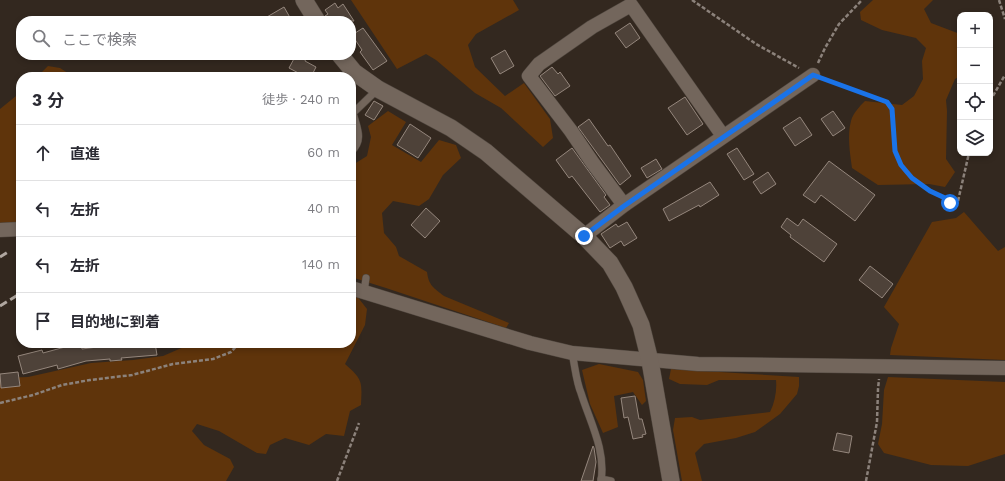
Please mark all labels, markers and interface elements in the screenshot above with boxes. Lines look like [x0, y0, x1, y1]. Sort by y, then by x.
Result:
map controls [957, 12, 993, 156]
button: + [957, 12, 993, 48]
search box [16, 16, 356, 60]
icon: search [30, 27, 52, 49]
text: ここで検索 [62, 31, 137, 49]
button: − [957, 48, 993, 84]
button: locate [957, 84, 993, 120]
text: 3 分 [32, 90, 64, 110]
text: 徒歩 · 240 m [262, 92, 340, 107]
button: layers [957, 120, 993, 156]
icon: ahead [32, 142, 54, 164]
text: 直進 [70, 145, 100, 163]
text: 60 m [307, 145, 340, 160]
route start [941, 194, 959, 212]
icon: left [32, 198, 54, 220]
text: 左折 [70, 201, 100, 219]
text: 40 m [307, 201, 340, 216]
route end [575, 227, 593, 245]
icon: left [32, 254, 54, 276]
text: 左折 [70, 257, 100, 275]
text: 140 m [302, 257, 340, 272]
icon: arrive [32, 310, 54, 332]
text: 目的地に到着 [70, 313, 160, 331]

